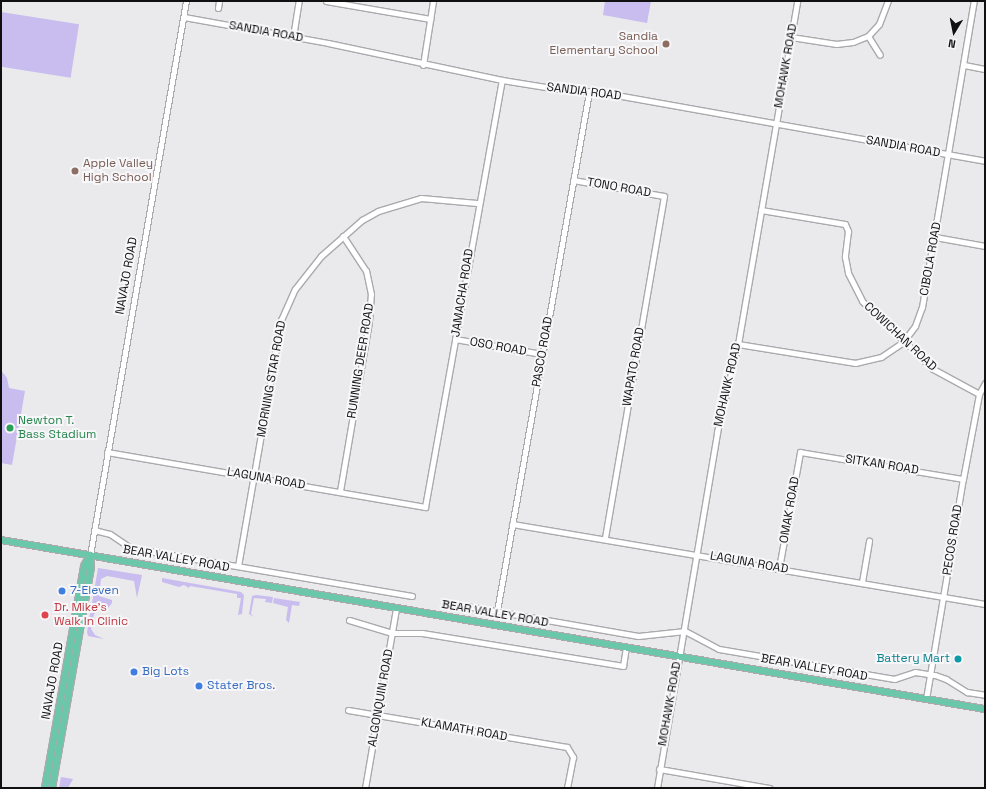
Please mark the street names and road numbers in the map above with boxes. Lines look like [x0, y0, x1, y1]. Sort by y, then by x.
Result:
street label: SANDIA ROAD [228, 18, 304, 46]
street label: MOHAWK ROAD [771, 23, 801, 109]
street label: SANDIA ROAD [546, 80, 622, 104]
street label: SANDIA ROAD [865, 133, 941, 161]
street label: TONO ROAD [586, 175, 652, 201]
street label: CIBOLA ROAD [917, 221, 945, 297]
street label: NAVAJO ROAD [113, 236, 141, 316]
street label: JAMACHA ROAD [449, 248, 477, 338]
street label: COWICHAN ROAD [861, 300, 939, 374]
street label: RUNNING DEER ROAD [345, 302, 377, 420]
street label: PASCO ROAD [530, 316, 556, 388]
street label: MORNING STAR ROAD [255, 320, 289, 438]
street label: WAPATO ROAD [620, 326, 648, 408]
street label: OSO ROAD [468, 335, 528, 359]
street label: MOHAWK ROAD [711, 342, 745, 428]
street label: SITKAN ROAD [844, 452, 920, 478]
street label: LAGUNA ROAD [226, 465, 306, 493]
street label: OMAK ROAD [777, 476, 803, 544]
street label: PECOS ROAD [940, 504, 966, 576]
street label: BEAR VALLEY ROAD [121, 542, 231, 576]
street label: LAGUNA ROAD [709, 549, 789, 577]
street label: BEAR VALLEY ROAD [440, 597, 550, 631]
street label: NAVAJO ROAD [39, 641, 67, 721]
street label: ALGONQUIN ROAD [365, 648, 397, 748]
street label: BEAR VALLEY ROAD [759, 651, 869, 685]
street label: MOHAWK ROAD [655, 661, 685, 747]
street label: KLAMATH ROAD [420, 715, 508, 745]

